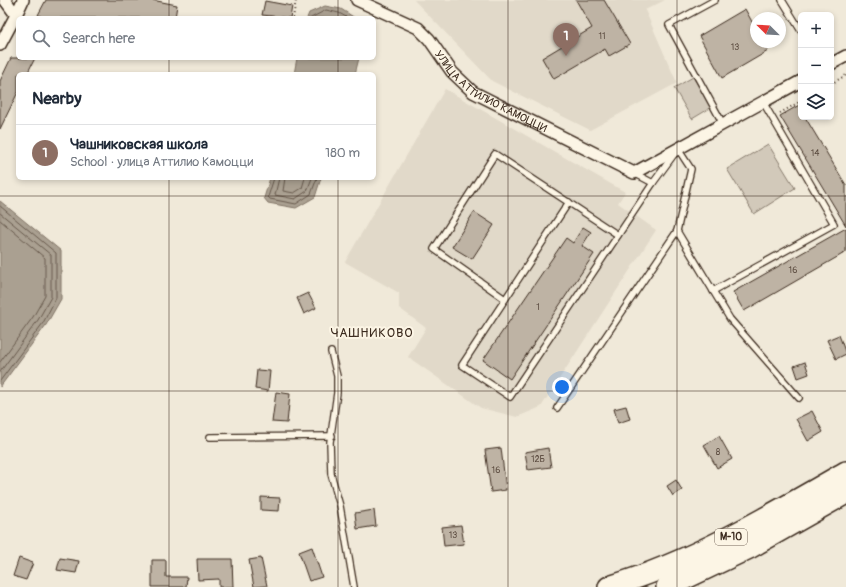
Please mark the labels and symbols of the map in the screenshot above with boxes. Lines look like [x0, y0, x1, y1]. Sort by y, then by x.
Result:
north arrow [750, 12, 786, 48]
pin: 1 [553, 23, 579, 56]
house number: 11 [598, 31, 606, 42]
house number: 13 [731, 42, 739, 53]
street label: УЛИЦА АТТИЛИО КАМОЦЦИ [432, 48, 550, 135]
house number: 14 [811, 148, 820, 159]
house number: 16 [789, 265, 797, 276]
house number: 1 [536, 302, 540, 313]
district label: ЧАШНИКОВО [330, 325, 414, 341]
your location [552, 377, 572, 397]
house number: 8 [716, 447, 721, 458]
house number: 12Б [531, 454, 545, 465]
house number: 16 [492, 465, 500, 476]
road number: М-10 [715, 529, 747, 545]
house number: 13 [449, 530, 457, 541]

